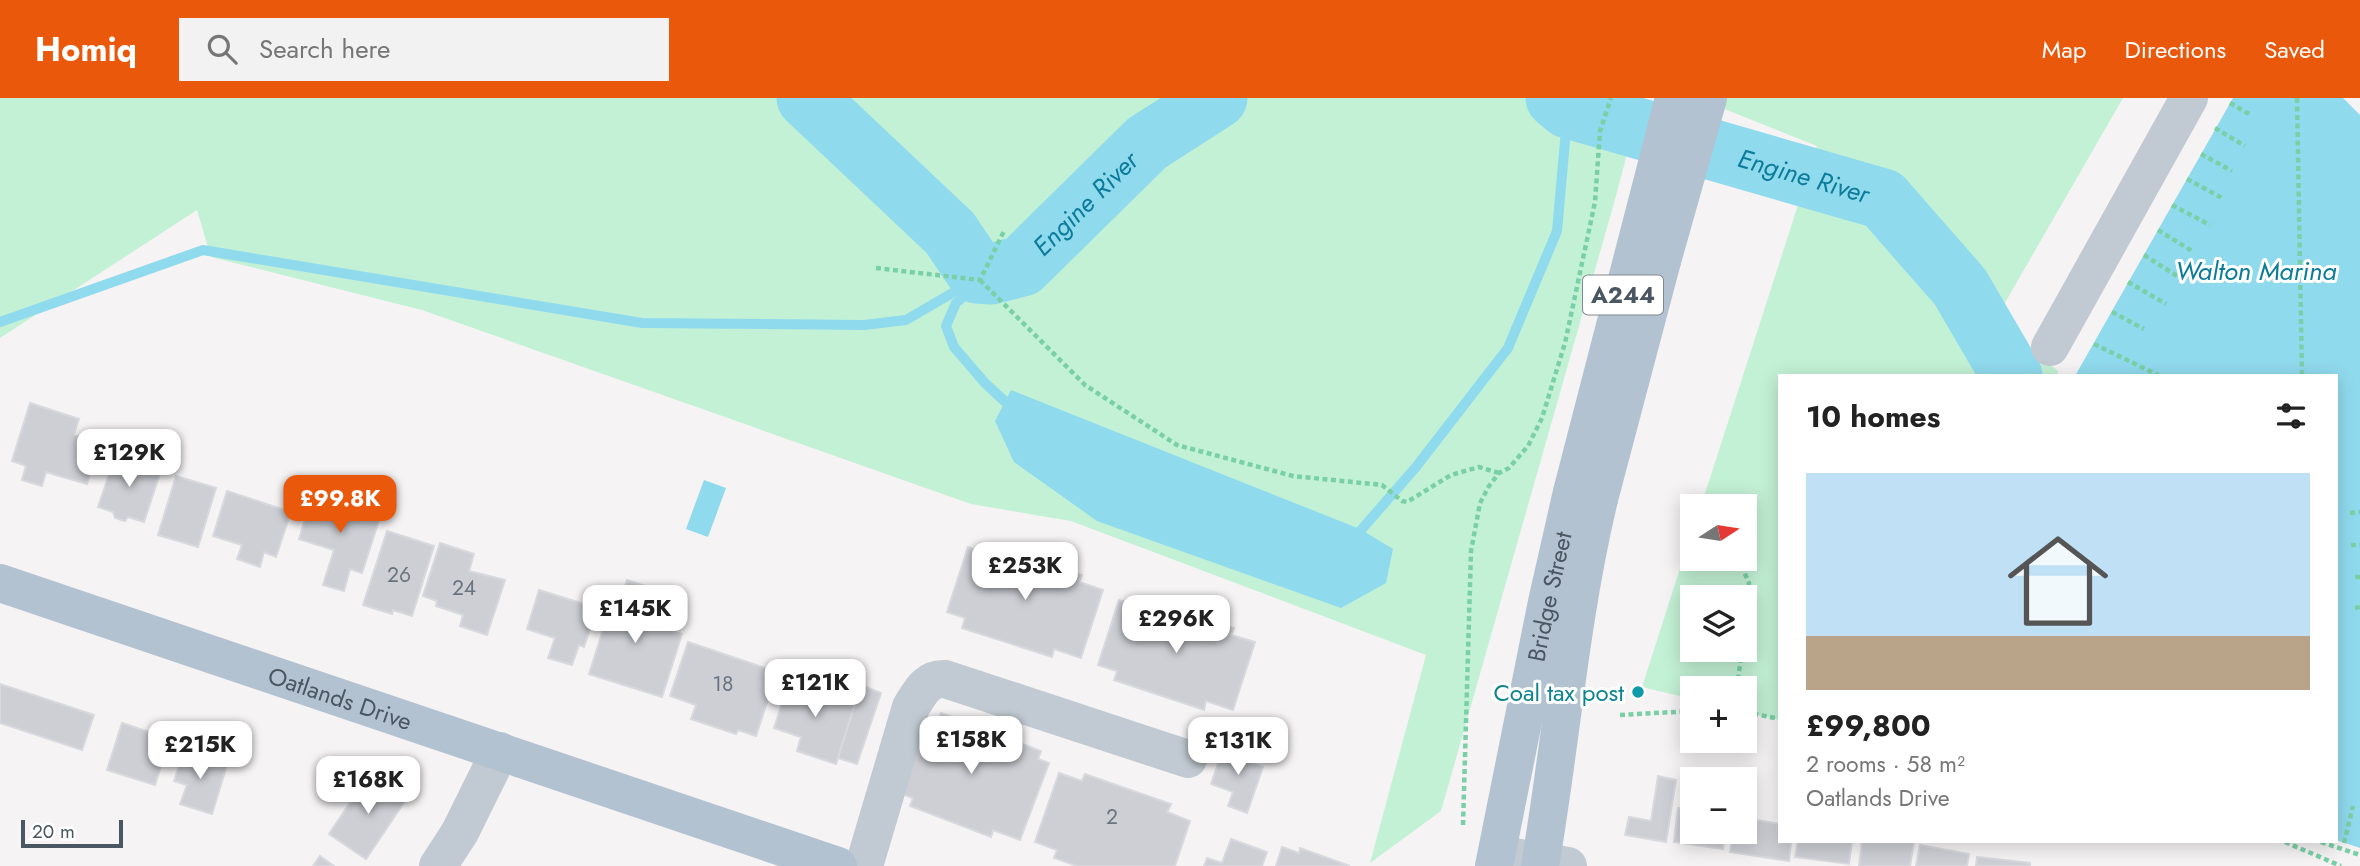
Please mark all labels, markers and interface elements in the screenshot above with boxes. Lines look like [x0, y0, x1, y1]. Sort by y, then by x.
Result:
search box [179, 18, 669, 81]
text: Homiq [35, 26, 137, 73]
icon: search [203, 30, 241, 68]
text: Search here [259, 30, 390, 68]
text: Map [2042, 32, 2087, 67]
text: Directions [2125, 32, 2226, 67]
text: Saved [2264, 32, 2325, 67]
water label: Engine River [1733, 139, 1875, 213]
water label: Engine River [1024, 142, 1148, 265]
water label: Walton Marina [2175, 252, 2337, 290]
road number: A244 [1583, 276, 1663, 314]
text: 10 homes [1806, 395, 1940, 438]
icon: filters [2272, 397, 2310, 435]
pin: £129K [80, 430, 178, 489]
text: £129K [93, 435, 165, 469]
pin: £99.8K [283, 476, 397, 535]
text: £99.8K [299, 481, 381, 515]
north arrow [1680, 494, 1757, 570]
map controls [1680, 494, 1757, 844]
icon: home [1995, 518, 2121, 644]
street label: Bridge Street [1518, 528, 1580, 665]
pin: £253K [976, 542, 1074, 602]
text: £253K [988, 548, 1062, 582]
house number: 26 [387, 560, 411, 590]
house number: 24 [452, 573, 476, 603]
button: layers [1680, 585, 1757, 662]
pin: £145K [586, 586, 684, 645]
text: £145K [599, 591, 671, 625]
pin: £296K [1127, 596, 1225, 655]
text: £296K [1138, 601, 1214, 635]
street label: Oatlands Drive [264, 657, 417, 738]
pin: £121K [766, 660, 864, 719]
text: £121K [781, 665, 849, 699]
house number: 18 [713, 669, 733, 699]
place label: Coal tax post [1493, 675, 1624, 710]
button: + [1680, 676, 1757, 753]
marker: Coal tax post [1630, 684, 1646, 700]
text: £99,800 [1806, 704, 1931, 747]
pin: £158K [922, 716, 1020, 776]
pin: £131K [1189, 718, 1287, 777]
pin: £215K [151, 722, 249, 781]
text: £158K [935, 722, 1007, 756]
text: £131K [1204, 723, 1272, 757]
text: £215K [164, 727, 236, 761]
text: 2 rooms · 58 m² [1806, 747, 1965, 781]
pin: £168K [319, 756, 417, 816]
text: £168K [332, 762, 404, 796]
button: − [1680, 767, 1757, 844]
text: Oatlands Drive [1806, 781, 1950, 815]
house number: 2 [1106, 802, 1118, 832]
scale bar [21, 817, 122, 849]
text: 20 m [32, 818, 75, 845]

